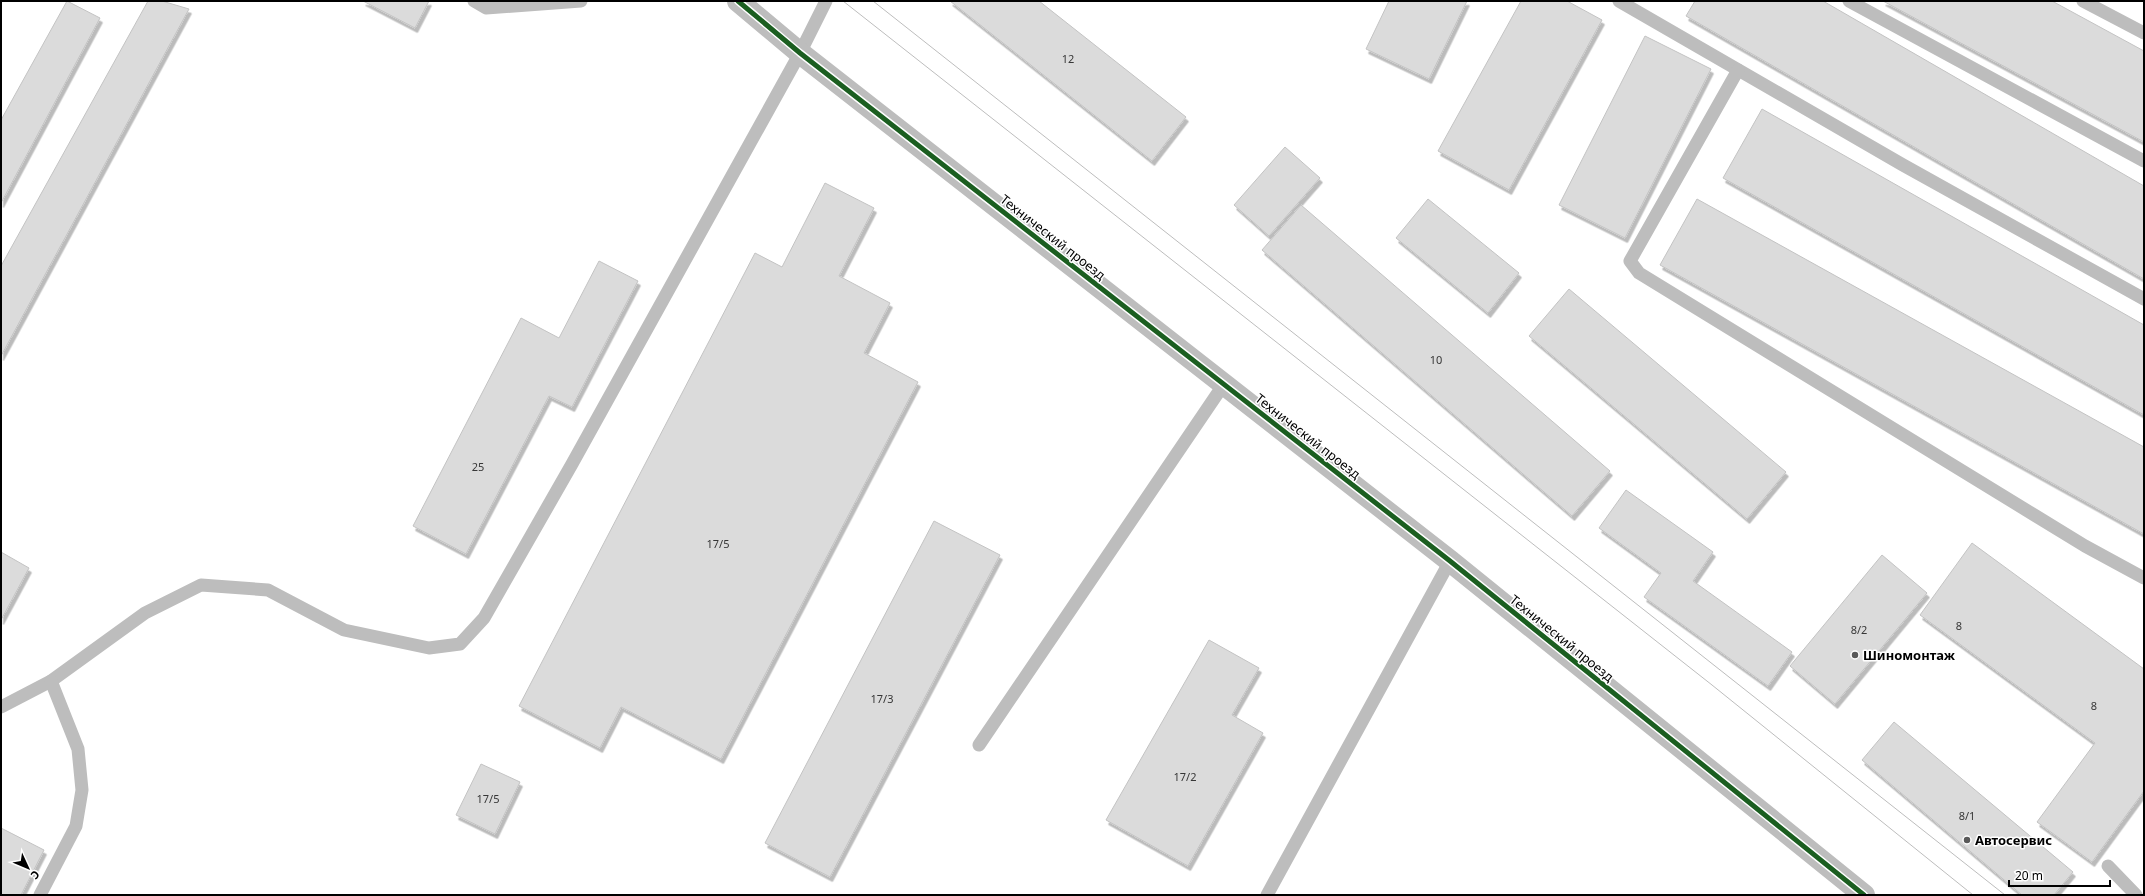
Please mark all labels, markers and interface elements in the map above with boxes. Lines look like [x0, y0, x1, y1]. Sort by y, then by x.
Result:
house number: 12 [1062, 51, 1074, 66]
street label: Технический проезд [997, 190, 1109, 284]
house number: 10 [1430, 352, 1442, 367]
street label: Технический проезд [1252, 389, 1364, 483]
house number: 25 [472, 459, 484, 474]
house number: 17/5 [707, 536, 729, 551]
street label: Технический проезд [1506, 590, 1618, 686]
house number: 8 [1956, 618, 1962, 633]
house number: 8/2 [1851, 622, 1867, 637]
place label: Шиномонтаж [1863, 646, 1956, 664]
marker: Шиномонтаж [1850, 650, 1860, 660]
house number: 17/3 [871, 691, 893, 706]
house number: 8 [2091, 698, 2097, 713]
house number: 17/2 [1174, 769, 1196, 784]
house number: 17/5 [477, 791, 499, 806]
house number: 8/1 [1959, 808, 1975, 823]
place label: Автосервис [1975, 831, 2052, 849]
marker: Автосервис [1962, 835, 1972, 845]
north arrow [8, 848, 48, 888]
scale bar [2009, 862, 2110, 888]
text: 20 m [2015, 867, 2043, 884]
text: С [28, 868, 43, 883]

